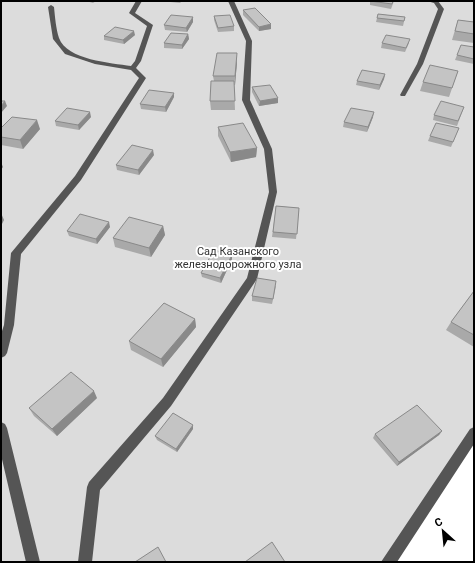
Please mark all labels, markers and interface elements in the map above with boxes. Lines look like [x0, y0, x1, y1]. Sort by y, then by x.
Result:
park label: Сад Казанского железнодорожного узла [174, 245, 302, 271]
north arrow [423, 511, 463, 551]
text: С [433, 515, 445, 530]

